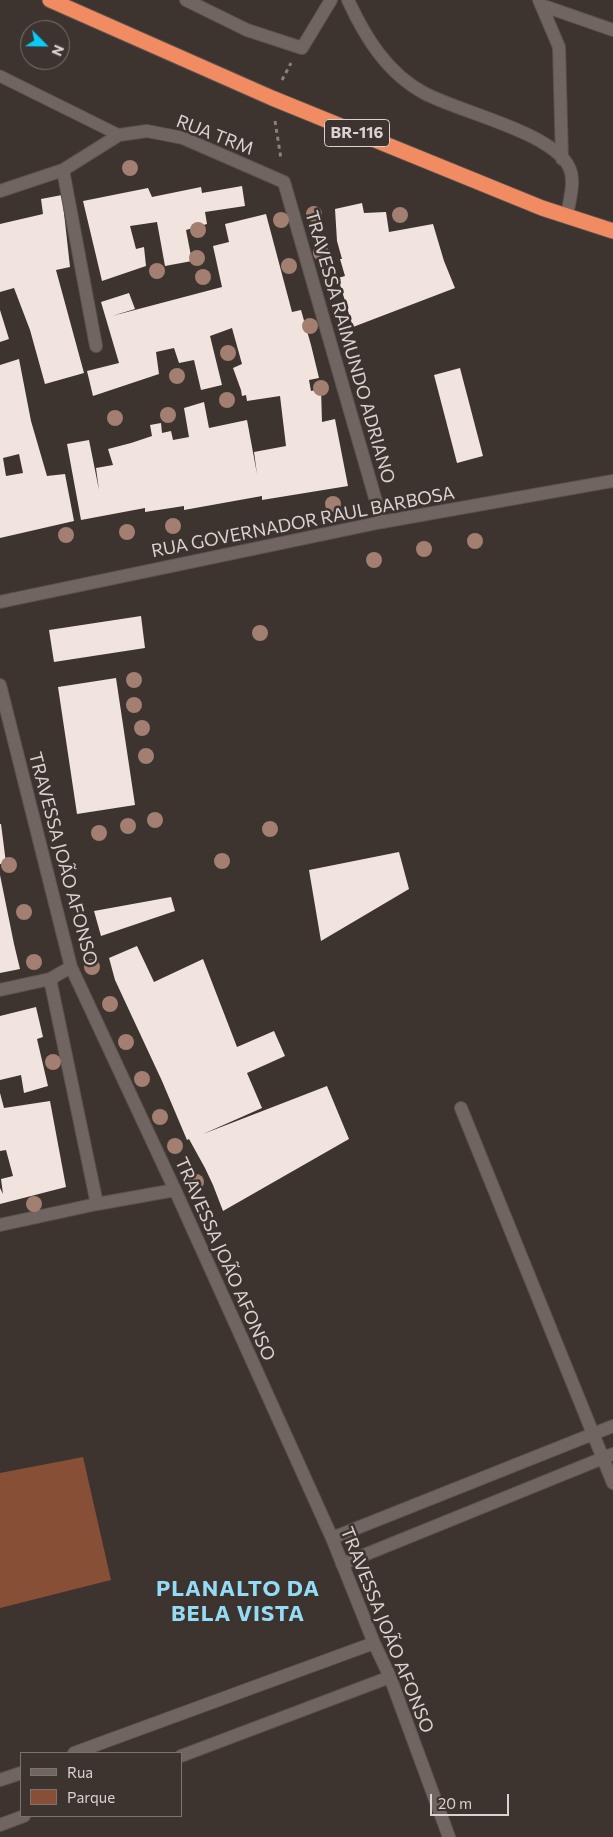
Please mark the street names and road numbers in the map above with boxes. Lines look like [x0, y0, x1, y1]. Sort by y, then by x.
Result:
street label: RUA TRM [173, 110, 257, 160]
road number: BR-116 [324, 120, 390, 146]
street label: TRAVESSA RAIMUNDO ADRIANO [301, 208, 399, 486]
street label: RUA GOVERNADOR RAUL BARBOSA [150, 482, 456, 562]
street label: TRAVESSA JOÃO AFONSO [24, 750, 102, 968]
street label: TRAVESSA JOÃO AFONSO [170, 1154, 280, 1364]
street label: TRAVESSA JOÃO AFONSO [336, 1524, 438, 1736]

